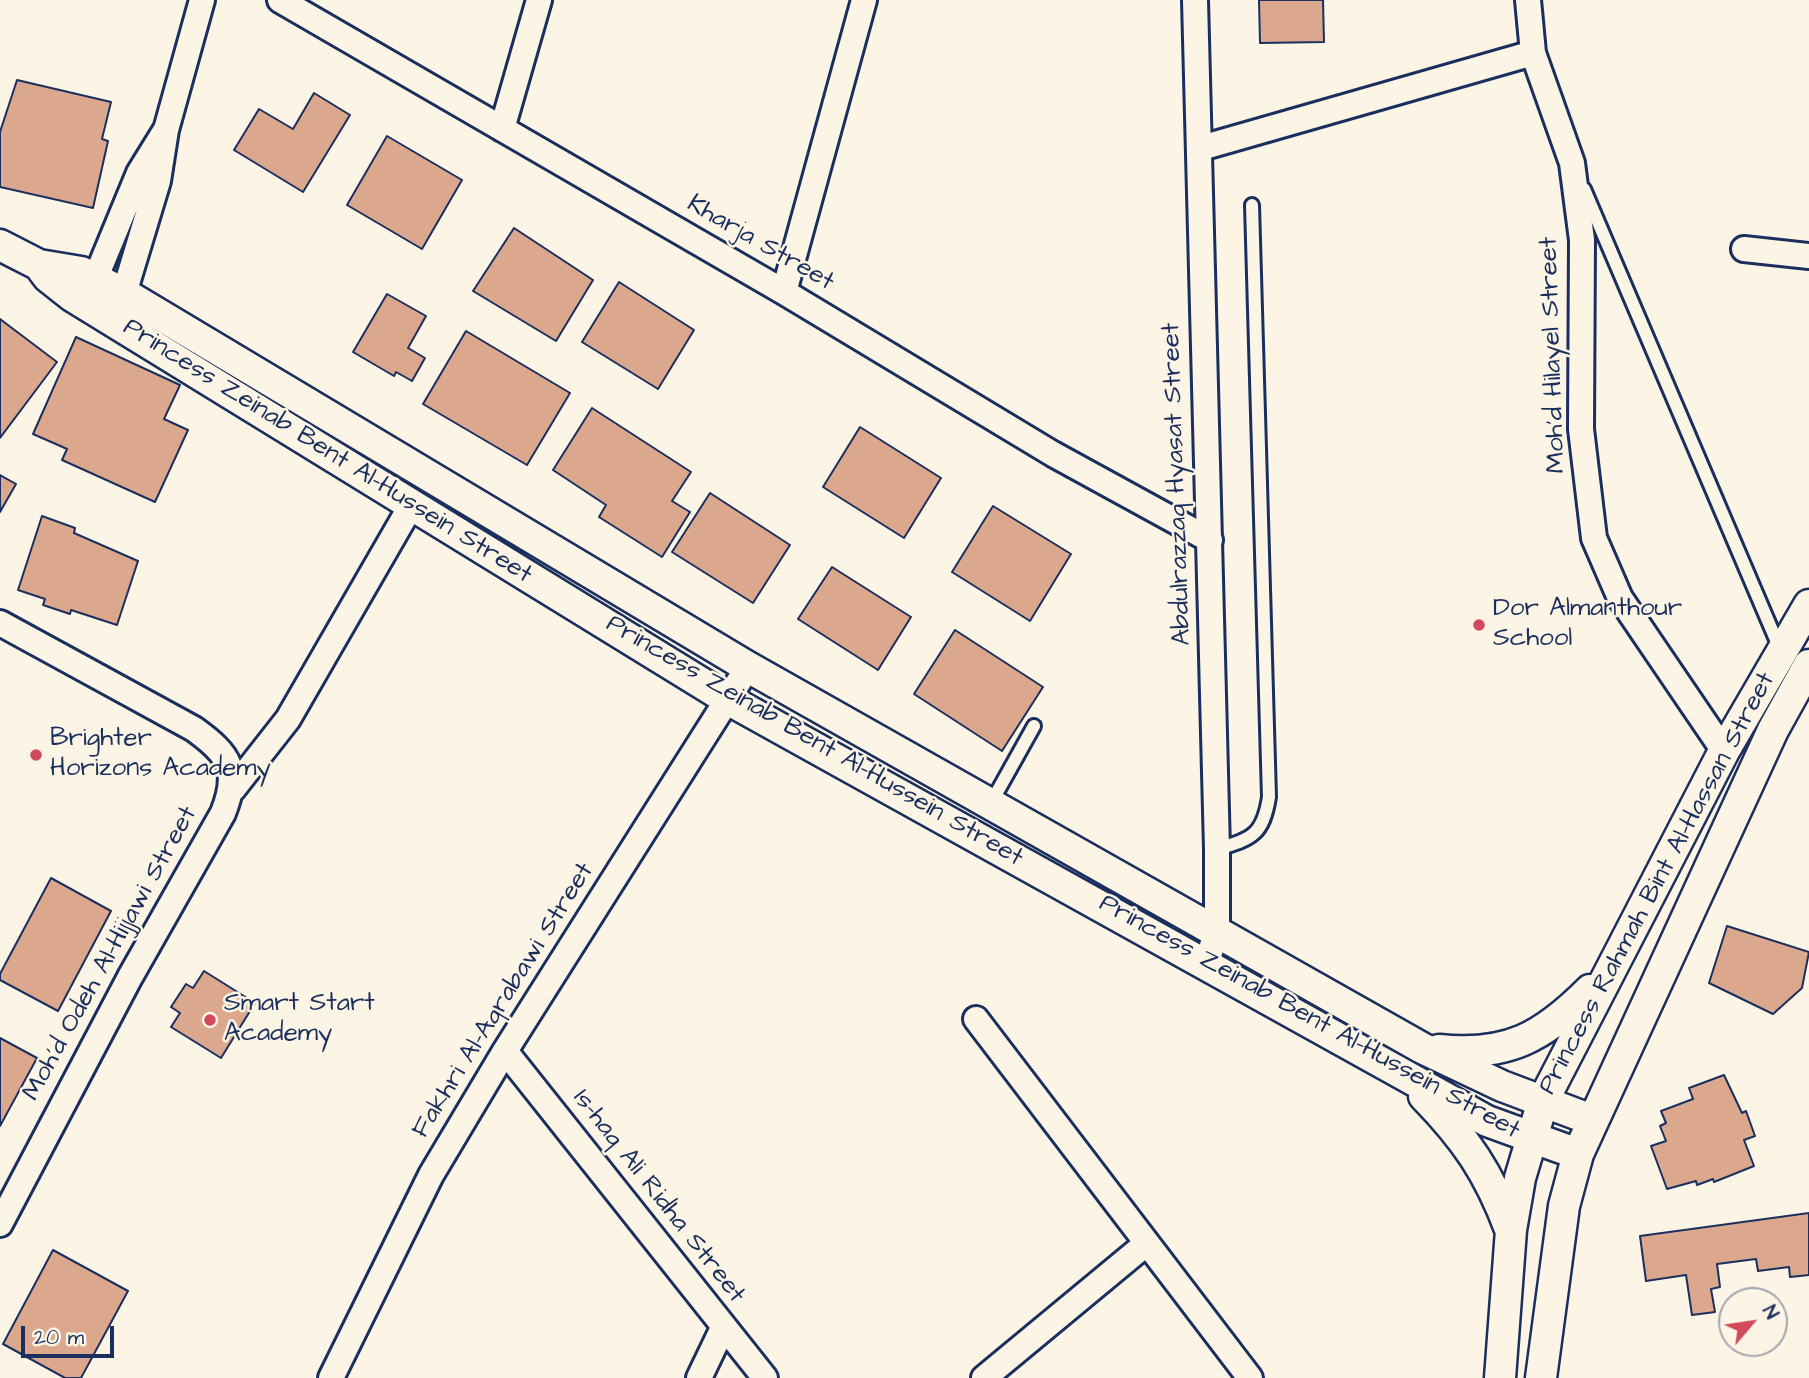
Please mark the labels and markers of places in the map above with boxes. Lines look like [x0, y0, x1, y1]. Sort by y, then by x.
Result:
place label: Dor Almanthour School [1493, 594, 1682, 656]
marker: Dor Almanthour School [1471, 617, 1487, 633]
place label: Brighter Horizons Academy [50, 724, 271, 786]
marker: Brighter Horizons Academy [28, 747, 44, 763]
place label: Smart Start Academy [224, 989, 375, 1050]
marker: Smart Start Academy [202, 1012, 218, 1028]

